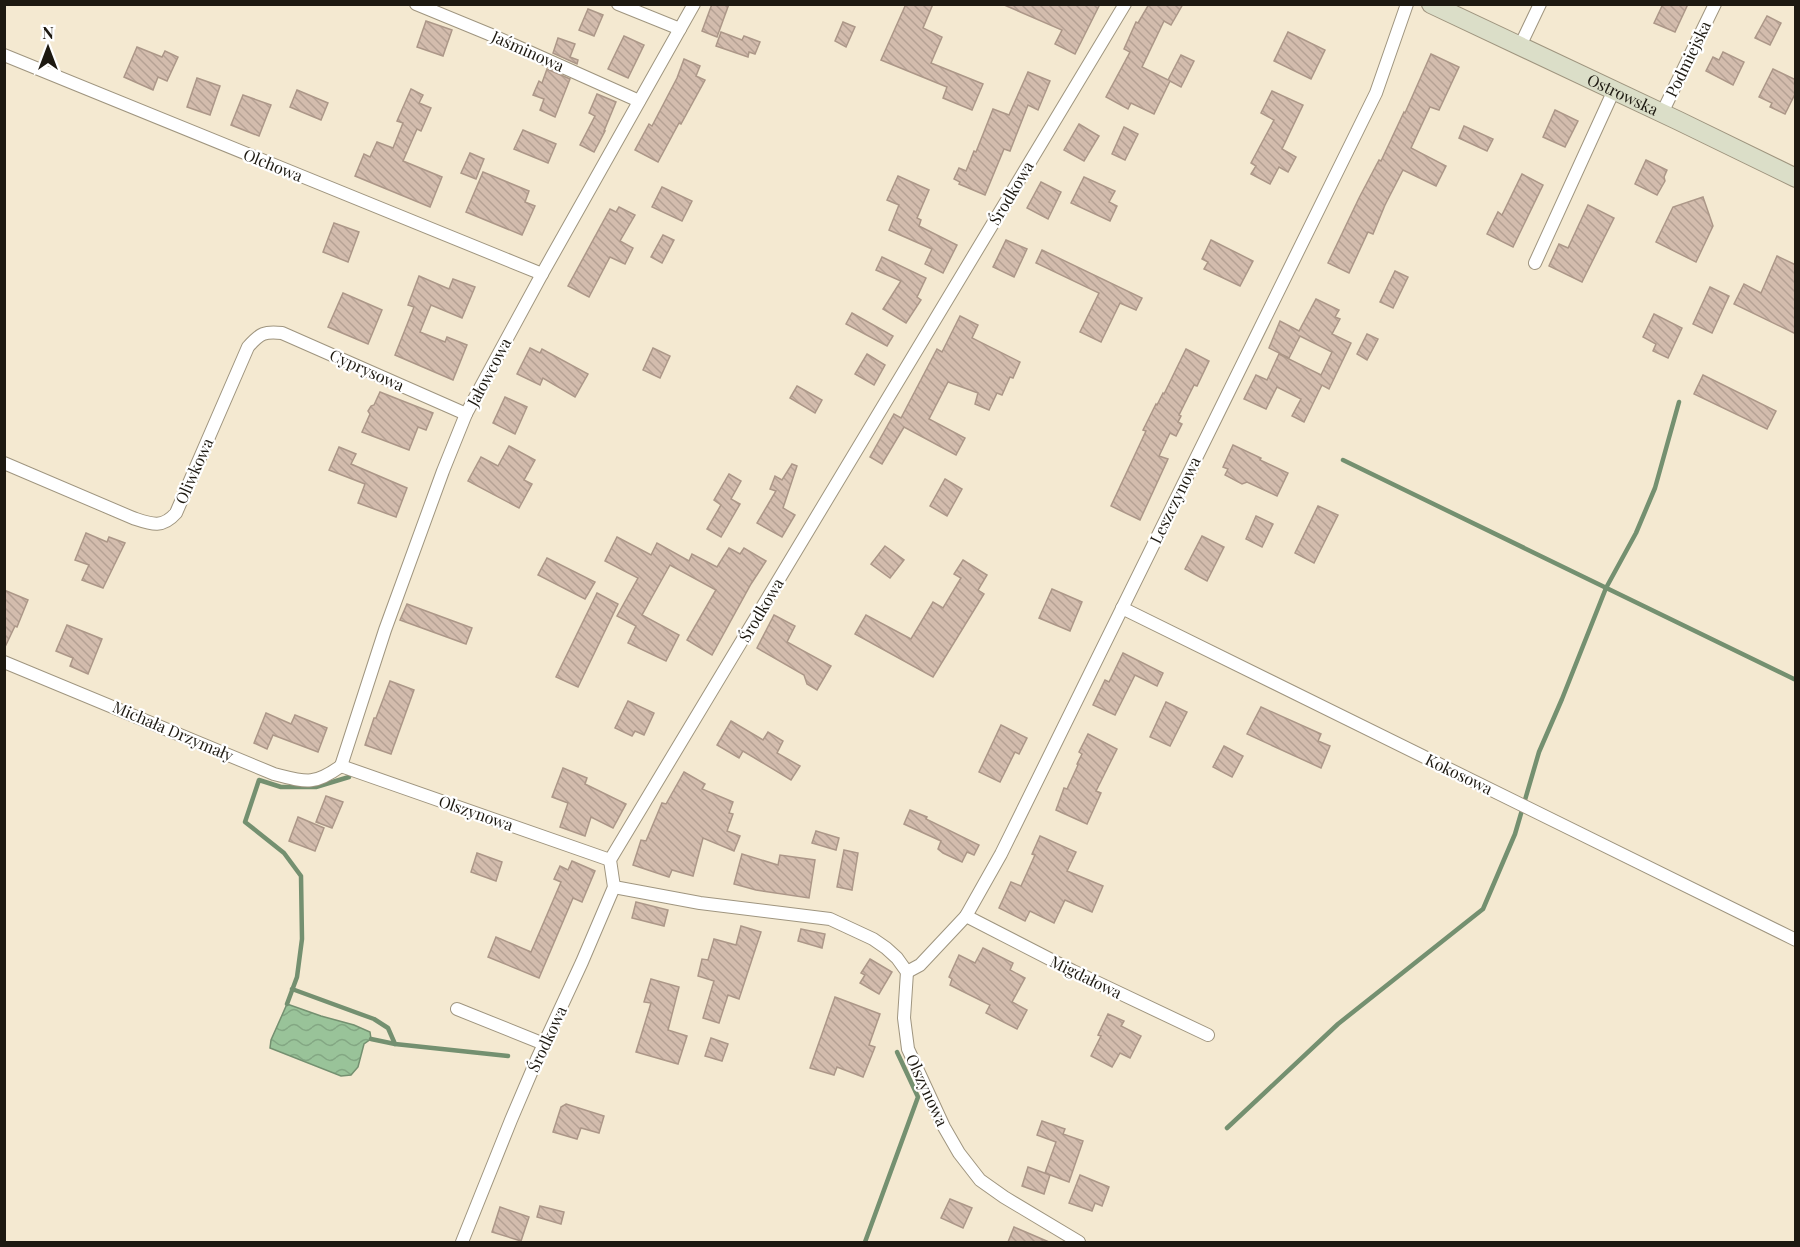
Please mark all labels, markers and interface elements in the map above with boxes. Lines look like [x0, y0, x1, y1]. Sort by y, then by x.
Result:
street label: Podmiejska [1660, 17, 1715, 100]
north arrow [18, 18, 78, 78]
text: N [42, 22, 54, 43]
street label: Jaśminowa [488, 25, 568, 76]
street label: Ostrowska [1584, 68, 1662, 120]
street label: Olchowa [240, 143, 306, 186]
street label: Środkowa [983, 157, 1038, 228]
street label: Jałowcowa [461, 334, 515, 411]
street label: Cyprysowa [327, 344, 408, 395]
street label: Oliwkowa [170, 434, 217, 507]
street label: Leszczynowa [1144, 453, 1205, 547]
street label: Środkowa [733, 574, 788, 645]
street label: Michała Drzymały [110, 696, 237, 765]
street label: Kokosowa [1422, 748, 1496, 799]
street label: Olszynowa [436, 790, 516, 835]
street label: Migdałowa [1047, 950, 1126, 1003]
street label: Środkowa [522, 1002, 571, 1075]
street label: Olszynowa [902, 1050, 953, 1129]

